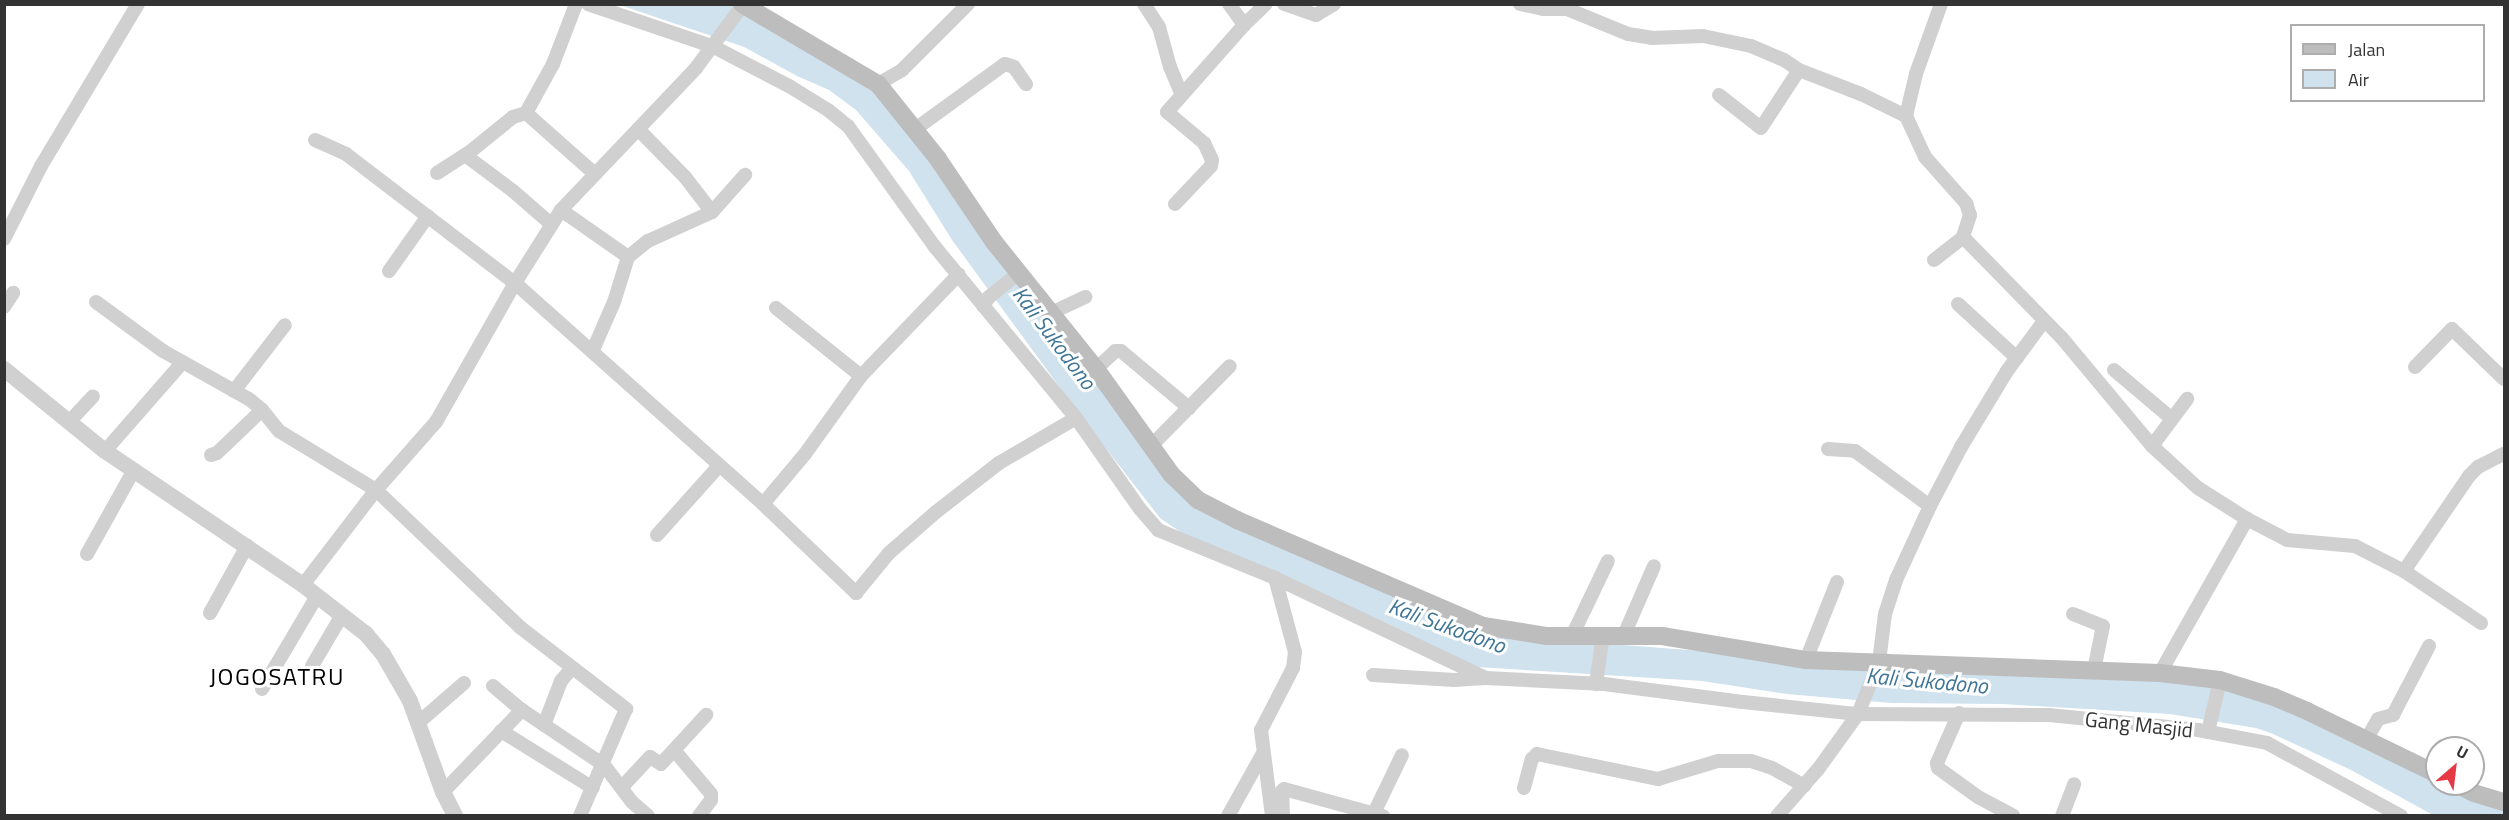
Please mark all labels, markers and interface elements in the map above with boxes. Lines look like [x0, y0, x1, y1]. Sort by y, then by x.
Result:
legend [2290, 24, 2485, 102]
text: Jalan [2348, 36, 2385, 63]
text: Air [2348, 66, 2369, 93]
water label: Kali Sukodono [1007, 281, 1101, 395]
water label: Kali Sukodono [1385, 593, 1509, 659]
district label: JOGOSATRU [209, 663, 345, 691]
water label: Kali Sukodono [1865, 663, 1989, 699]
street label: Gang Masjid [2084, 706, 2194, 742]
north arrow [2425, 736, 2485, 796]
text: U [2452, 739, 2473, 765]

